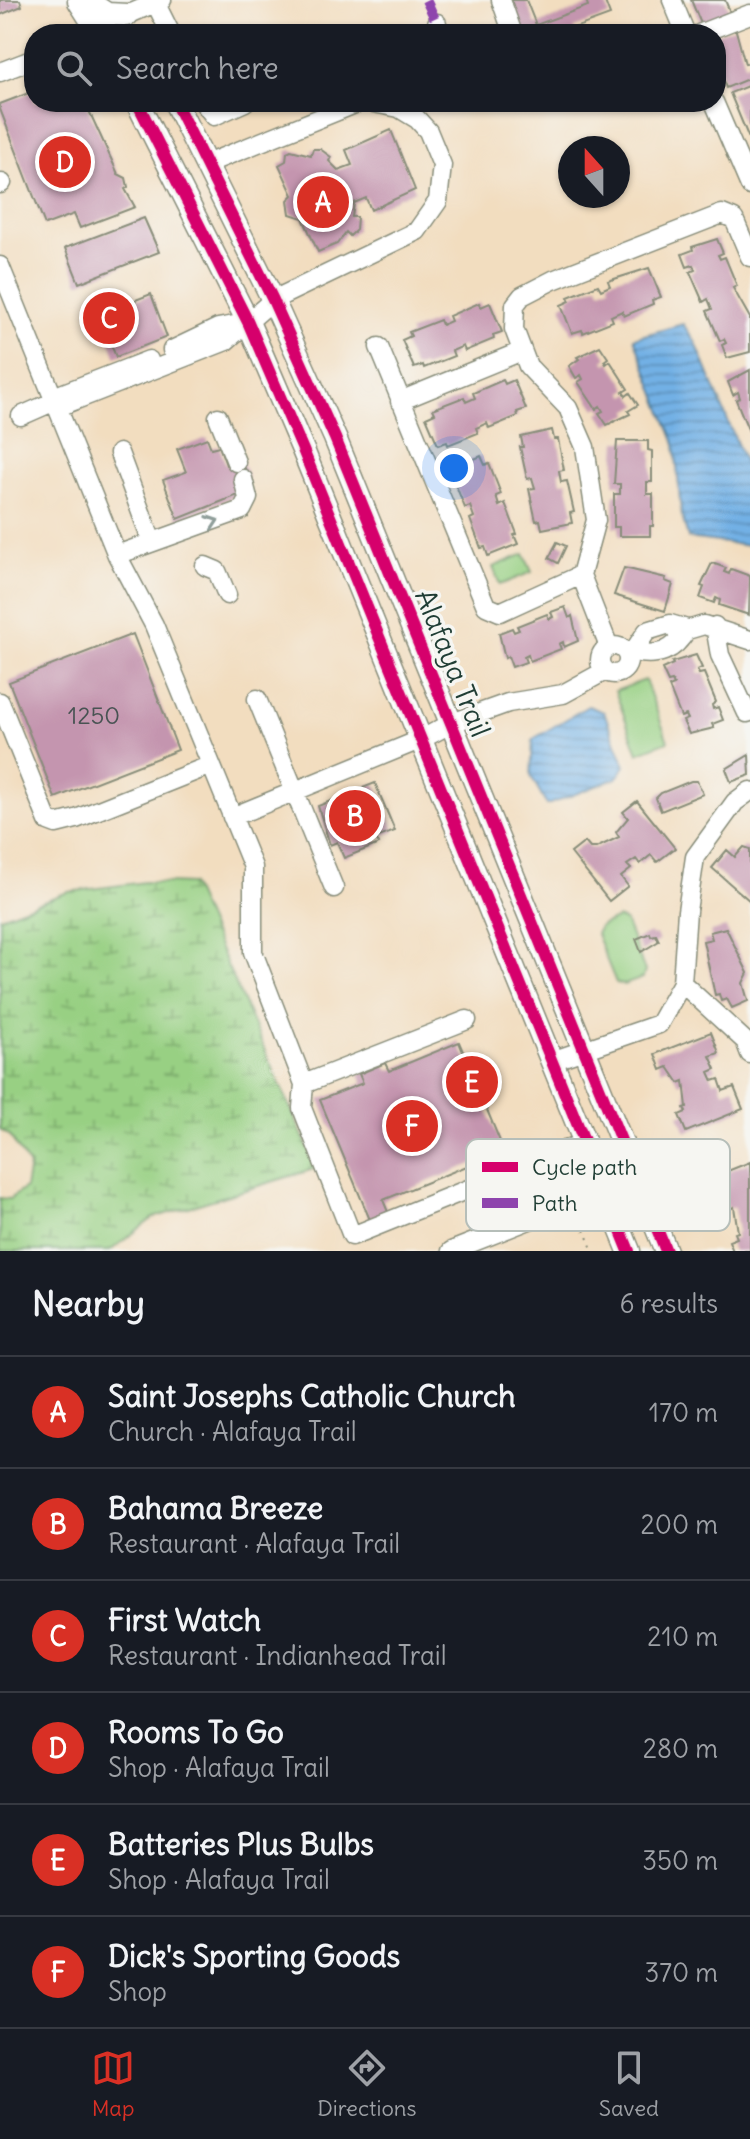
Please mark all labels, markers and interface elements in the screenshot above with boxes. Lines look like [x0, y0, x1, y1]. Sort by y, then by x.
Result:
search box [24, 24, 726, 112]
icon: search [52, 46, 96, 90]
text: Search here [116, 49, 279, 87]
pin: D [39, 132, 91, 192]
north arrow [558, 136, 630, 208]
pin: A [297, 172, 349, 232]
pin: C [83, 288, 135, 348]
your location [434, 448, 474, 488]
one-way arrow [206, 515, 220, 531]
street label: Alafaya Trail [407, 584, 499, 742]
house number: 1250 [68, 700, 120, 730]
pin: B [329, 786, 381, 846]
pin: E [446, 1052, 498, 1112]
pin: F [386, 1096, 438, 1156]
legend [466, 1139, 730, 1231]
text: Cycle path [532, 1153, 637, 1181]
text: Path [532, 1189, 577, 1217]
text: Nearby [32, 1282, 145, 1325]
text: 6 results [620, 1287, 718, 1320]
text: Saint Josephs Catholic Church [108, 1377, 516, 1415]
text: A [50, 1396, 66, 1429]
text: 170 m [649, 1396, 718, 1429]
text: Church · Alafaya Trail [108, 1415, 357, 1448]
text: Bahama Breeze [108, 1489, 323, 1527]
text: B [49, 1508, 67, 1541]
text: 200 m [641, 1508, 718, 1541]
text: Restaurant · Alafaya Trail [108, 1527, 400, 1560]
text: First Watch [108, 1601, 261, 1639]
text: C [49, 1620, 67, 1653]
text: 210 m [647, 1620, 718, 1653]
text: Restaurant · Indianhead Trail [108, 1639, 447, 1672]
text: Rooms To Go [108, 1713, 284, 1751]
text: D [49, 1732, 67, 1765]
text: 280 m [643, 1732, 718, 1765]
text: Shop · Alafaya Trail [108, 1751, 330, 1784]
text: Batteries Plus Bulbs [108, 1825, 374, 1863]
text: E [50, 1844, 66, 1877]
text: 350 m [642, 1844, 718, 1877]
text: Shop · Alafaya Trail [108, 1863, 330, 1896]
text: Dick's Sporting Goods [108, 1937, 400, 1975]
text: F [51, 1956, 65, 1989]
text: 370 m [644, 1956, 718, 1989]
text: Shop [108, 1975, 167, 2008]
tab: Map [91, 2046, 135, 2122]
tab: Directions [317, 2046, 417, 2122]
tab: Saved [599, 2046, 659, 2122]

